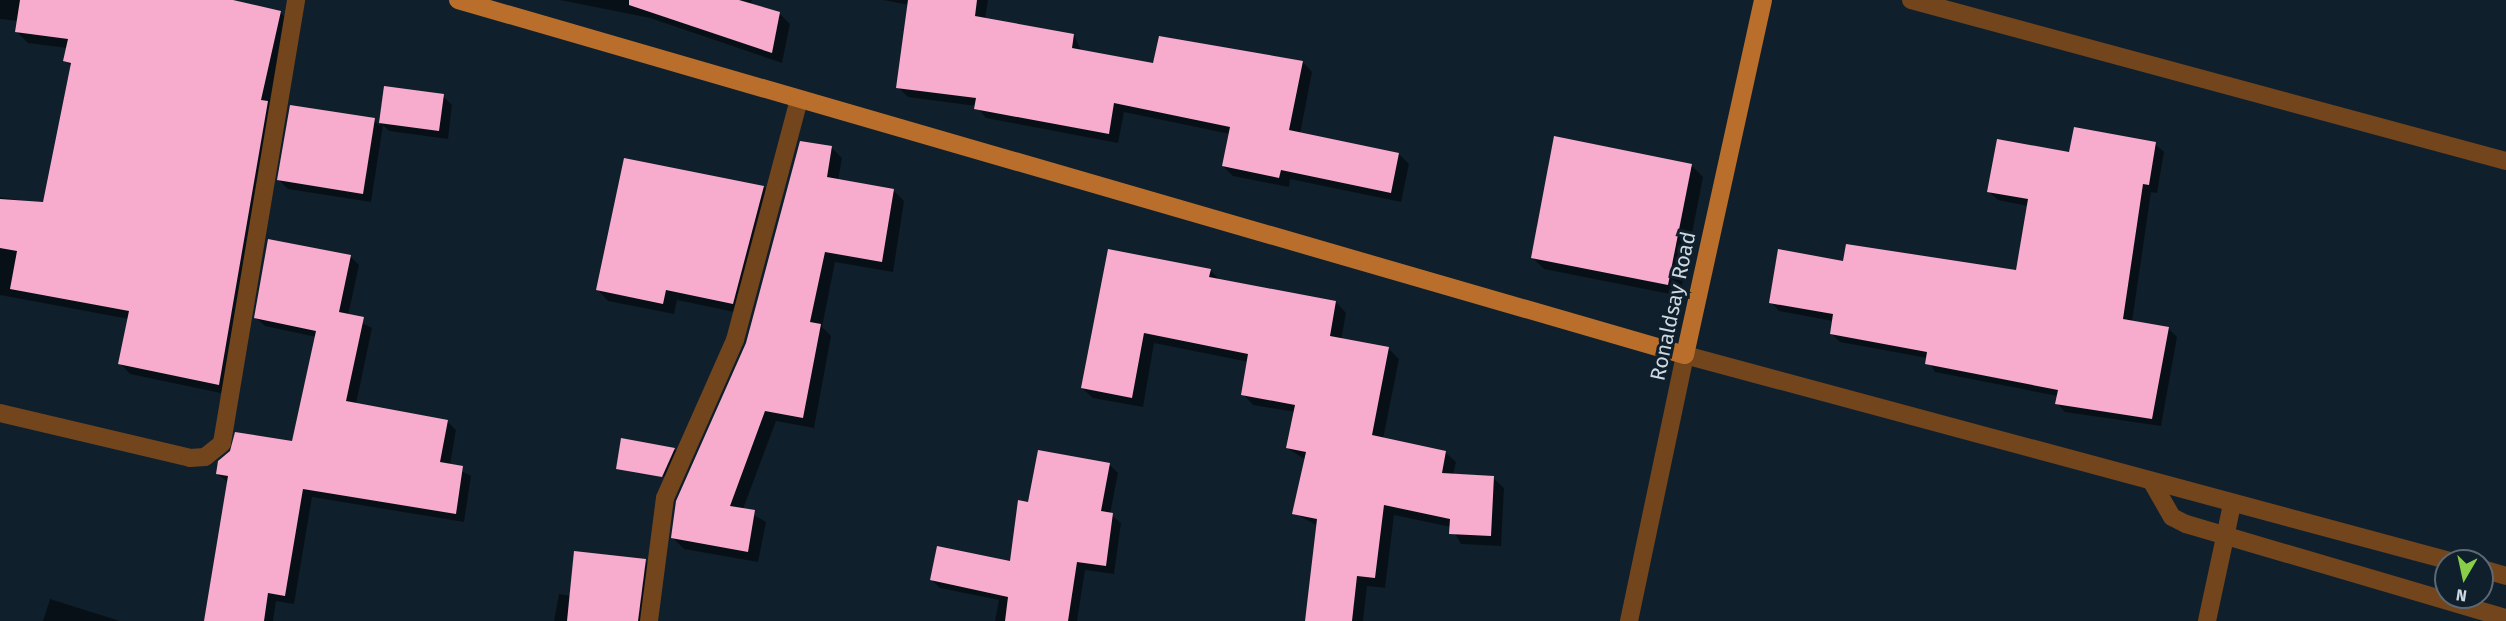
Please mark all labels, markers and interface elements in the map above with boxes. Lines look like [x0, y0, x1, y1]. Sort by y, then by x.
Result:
street label: Ronaldsay Road [1645, 229, 1701, 383]
north arrow [2434, 549, 2494, 609]
text: N [2455, 585, 2468, 606]

